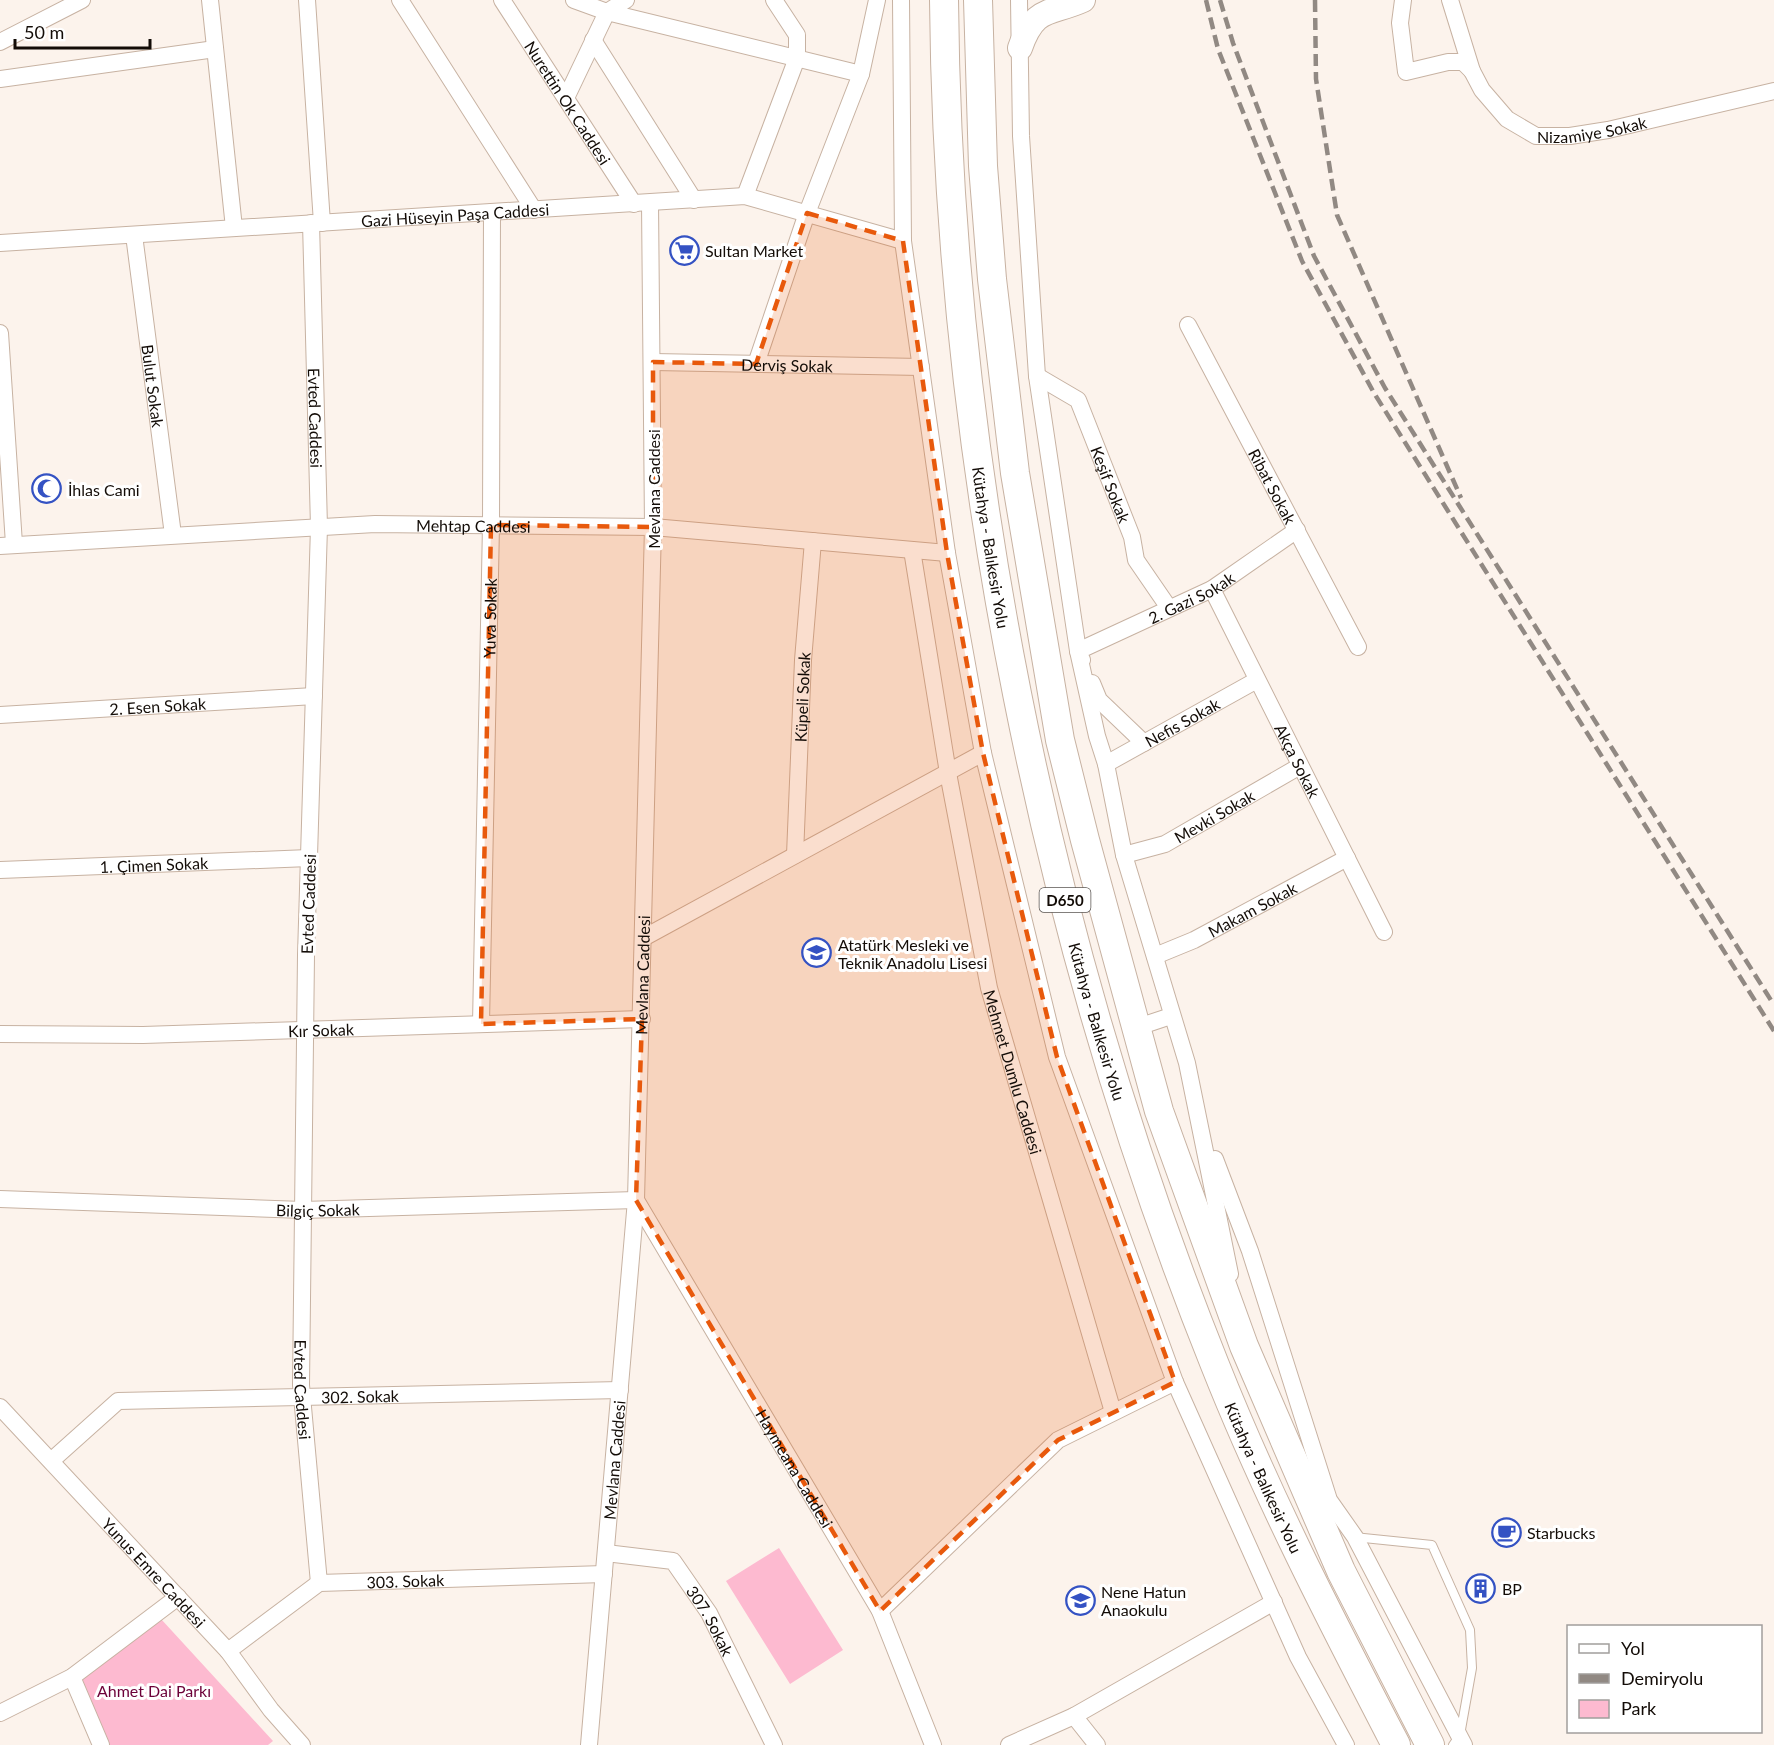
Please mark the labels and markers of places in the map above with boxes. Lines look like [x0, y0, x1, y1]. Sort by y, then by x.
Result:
supermarket icon: Sultan Market [668, 234, 700, 266]
place label: Sultan Market [705, 241, 803, 260]
mosque icon: İhlas Cami [31, 473, 63, 505]
place label: İhlas Cami [68, 480, 140, 499]
place label: Atatürk Mesleki ve Teknik Anadolu Lisesi [838, 935, 987, 972]
school or university icon: Atatürk Mesleki ve Teknik Anadolu Lisesi [801, 937, 833, 969]
cafe icon: Starbucks [1490, 1516, 1522, 1548]
place label: Starbucks [1527, 1523, 1595, 1542]
building icon: BP [1465, 1572, 1497, 1604]
place label: BP [1502, 1579, 1522, 1598]
place label: Nene Hatun Anaokulu [1101, 1582, 1186, 1619]
school or university icon: Nene Hatun Anaokulu [1064, 1584, 1096, 1616]

